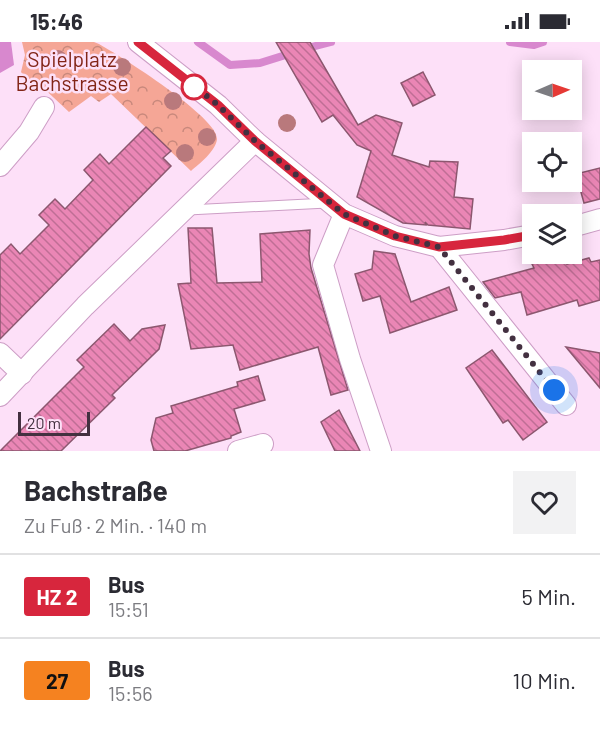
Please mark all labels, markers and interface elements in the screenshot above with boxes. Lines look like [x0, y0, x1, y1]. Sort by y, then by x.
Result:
text: 15:46 [30, 8, 83, 34]
park label: Spielplatz Bachstrasse [15, 46, 129, 95]
north arrow [522, 60, 582, 120]
map controls [522, 60, 582, 264]
unlabelled marker [181, 74, 207, 100]
button: locate [522, 132, 582, 192]
button: layers [522, 204, 582, 264]
your location [539, 375, 569, 405]
scale bar [18, 409, 90, 436]
text: 20 m [27, 413, 61, 432]
button: heart [513, 471, 576, 534]
text: Bachstraße [24, 473, 168, 507]
text: Zu Fuß · 2 Min. · 140 m [24, 513, 207, 537]
text: Bus [108, 571, 145, 597]
text: 5 Min. [521, 583, 576, 609]
text: HZ 2 [37, 584, 77, 609]
text: 15:51 [108, 597, 149, 621]
text: Bus [108, 655, 145, 681]
text: 10 Min. [513, 667, 576, 693]
text: 27 [46, 668, 68, 693]
text: 15:56 [108, 681, 153, 705]

